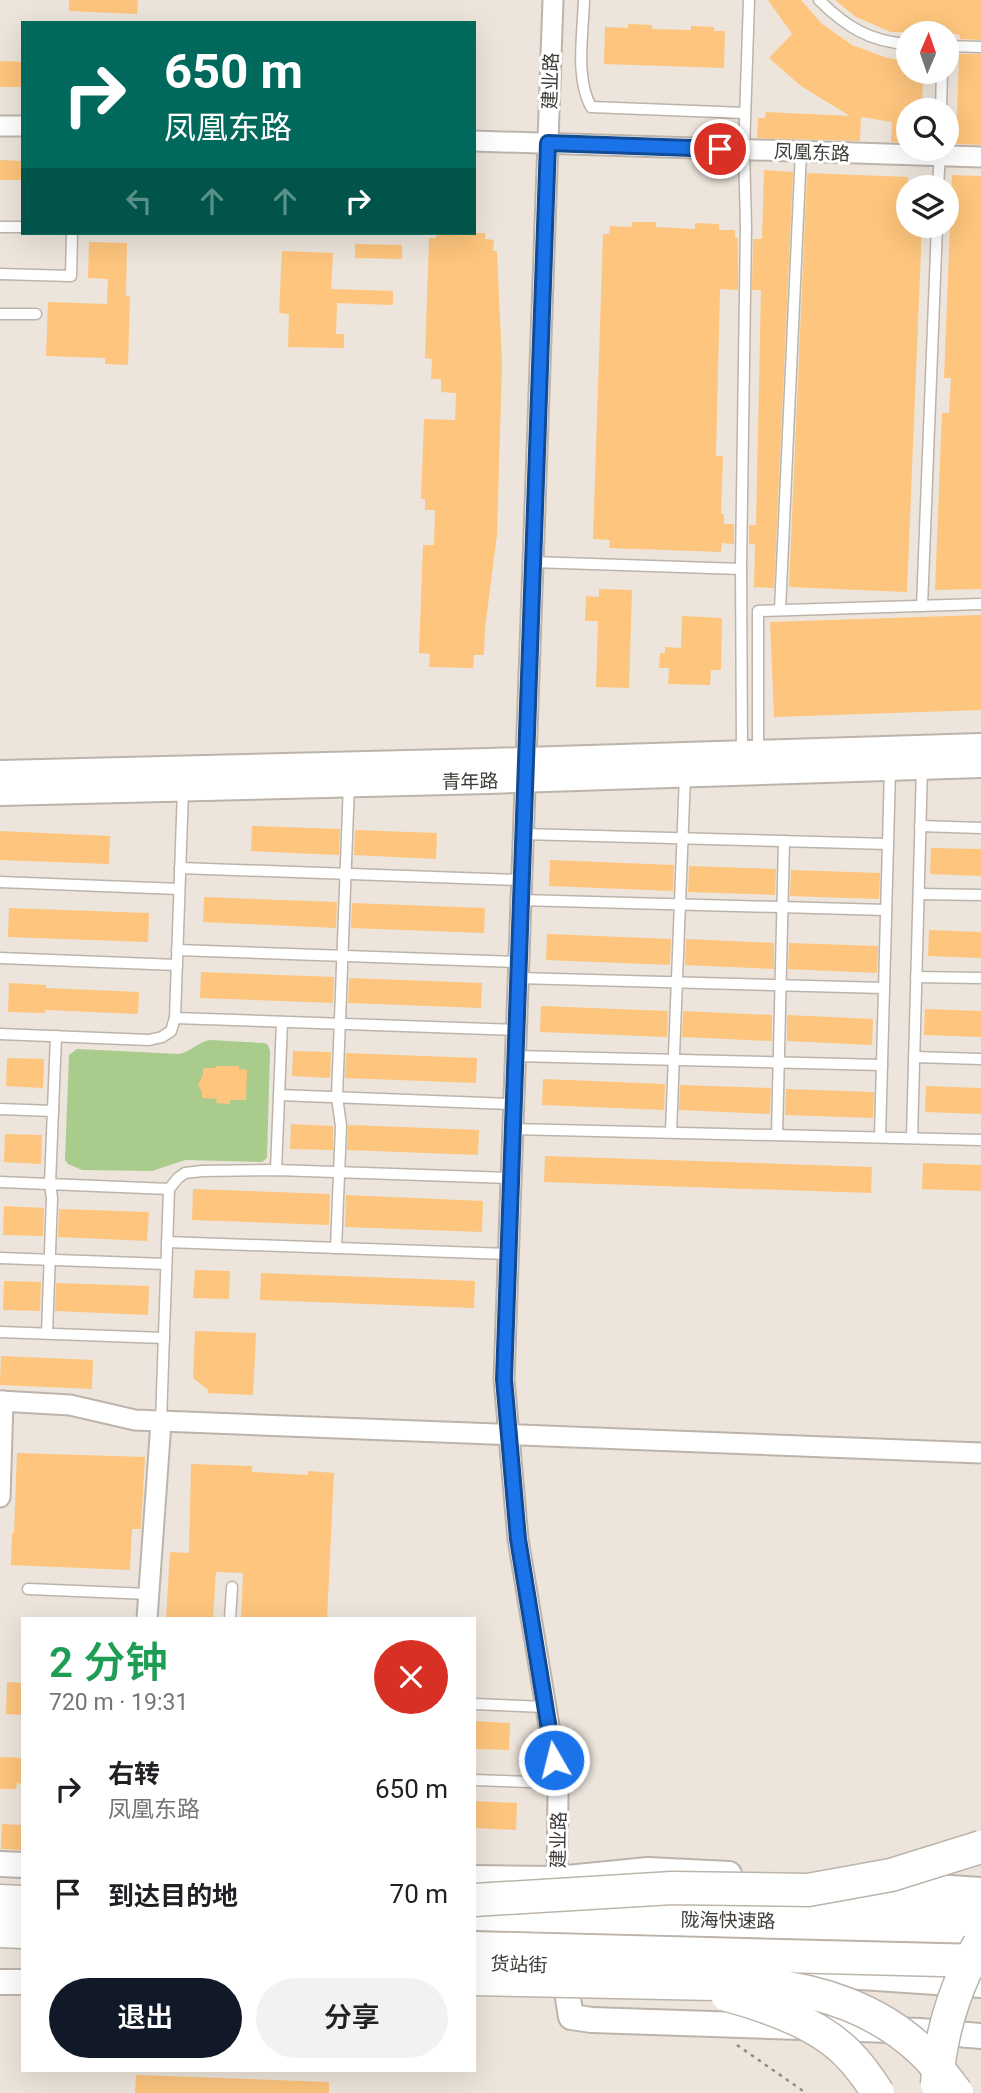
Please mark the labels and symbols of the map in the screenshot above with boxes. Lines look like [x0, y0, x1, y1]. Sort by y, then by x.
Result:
north arrow [896, 21, 959, 84]
street label: 建业路 [538, 52, 563, 110]
pin [690, 119, 750, 179]
street label: 凤凰东路 [774, 140, 850, 165]
street label: 青年路 [441, 770, 499, 793]
position arrow [517, 1723, 591, 1797]
street label: 建业路 [547, 1811, 570, 1869]
street label: 陇海快速路 [680, 1908, 776, 1933]
street label: 货站街 [490, 1952, 548, 1977]

